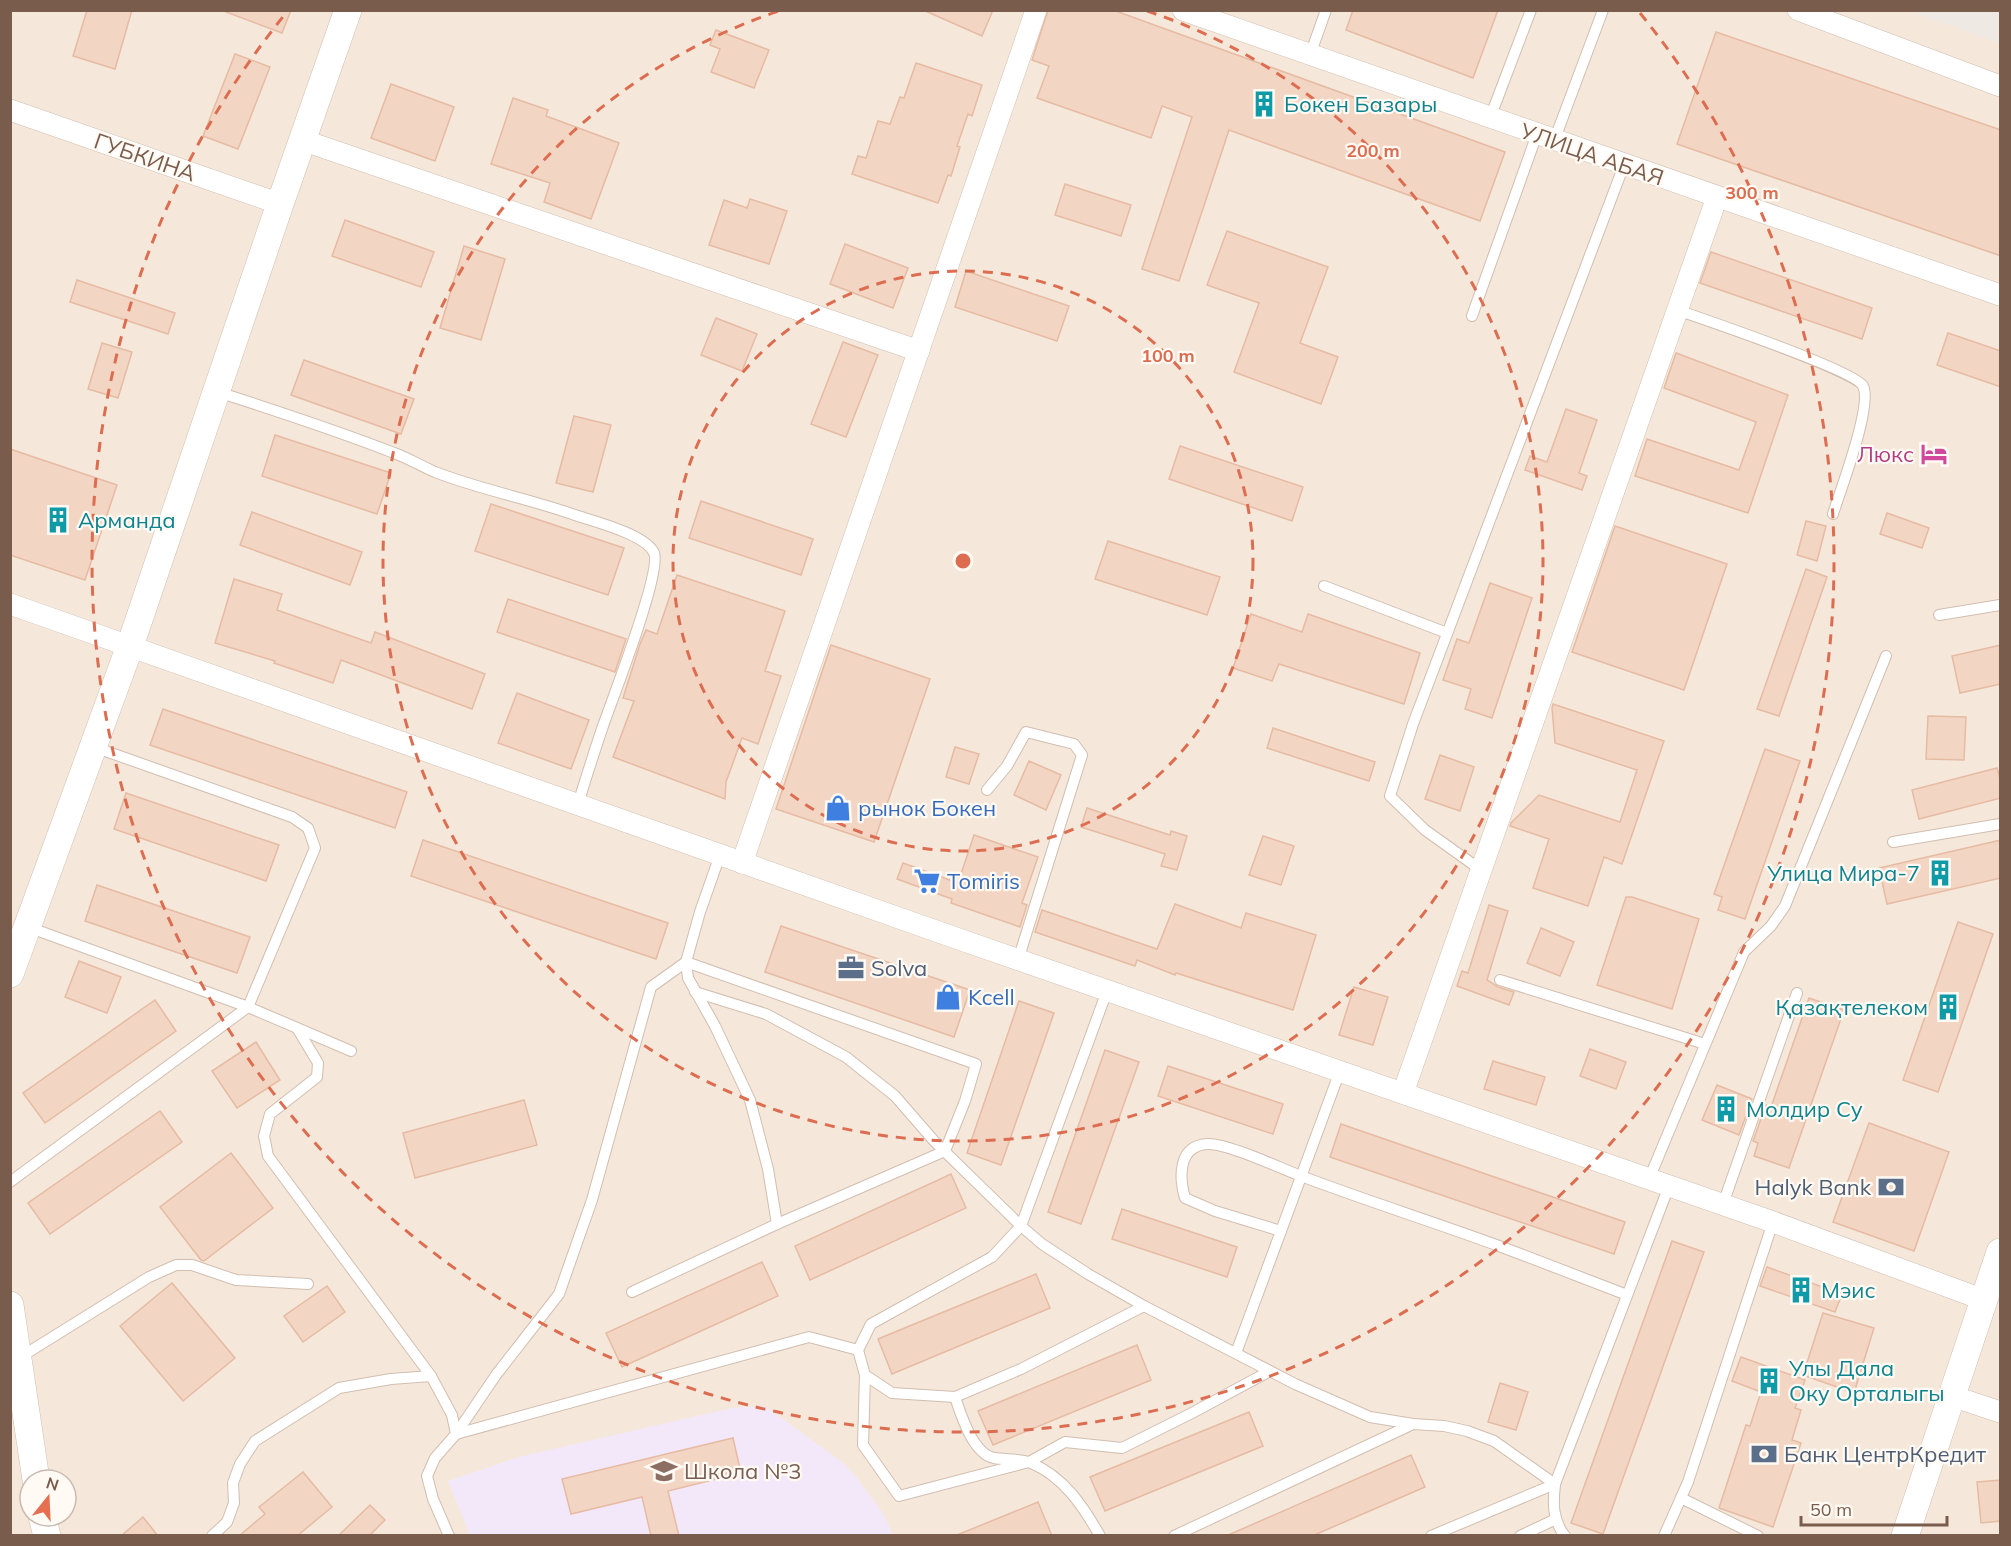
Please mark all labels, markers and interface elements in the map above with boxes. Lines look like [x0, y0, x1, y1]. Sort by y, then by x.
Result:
building icon: Бокен Базары [1249, 89, 1279, 119]
place label: Бокен Базары [1284, 90, 1437, 118]
street label: УЛИЦА АБАЯ [1516, 116, 1667, 192]
street label: ГУБКИНА [91, 127, 199, 187]
text: 200 m [1346, 139, 1400, 162]
text: 300 m [1725, 181, 1779, 204]
text: 100 m [1141, 344, 1195, 367]
hotel icon: Люкс [1919, 439, 1949, 469]
place label: Люкс [1857, 440, 1914, 468]
building icon: Арманда [43, 505, 73, 535]
place label: Арманда [78, 506, 176, 534]
centre of rings [953, 551, 973, 571]
shop icon: рынок Бокен [823, 793, 853, 823]
place label: рынок Бокен [858, 794, 996, 822]
building icon: Улица Мира-7 [1925, 858, 1955, 888]
place label: Улица Мира-7 [1766, 859, 1920, 887]
supermarket icon: Tomiris [912, 866, 942, 896]
place label: Tomiris [947, 867, 1020, 895]
office icon: Solva [836, 953, 866, 983]
place label: Solva [871, 954, 927, 982]
shop icon: Kcell [933, 982, 963, 1012]
place label: Kcell [968, 983, 1015, 1011]
building icon: Қазақтелеком [1933, 992, 1963, 1022]
place label: Қазақтелеком [1775, 993, 1928, 1021]
building icon: Молдир Су [1711, 1094, 1741, 1124]
place label: Молдир Су [1746, 1095, 1863, 1123]
bank icon: Halyk Bank [1876, 1172, 1906, 1202]
place label: Halyk Bank [1755, 1173, 1872, 1201]
building icon: Мэис [1786, 1275, 1816, 1305]
place label: Мэис [1821, 1276, 1876, 1304]
place label: Улы Дала Оку Орталыгы [1788, 1354, 1945, 1407]
building icon: Улы Дала Оку Орталыгы [1754, 1366, 1784, 1396]
bank icon: Банк ЦентрКредит [1749, 1439, 1779, 1469]
place label: Банк ЦентрКредит [1784, 1440, 1986, 1468]
school or university icon: Школа №3 [649, 1456, 679, 1486]
place label: Школа №3 [684, 1457, 801, 1485]
north arrow [18, 1468, 78, 1528]
text: N [44, 1472, 61, 1495]
scale bar [1801, 1489, 1946, 1527]
text: 50 m [1810, 1498, 1852, 1521]

